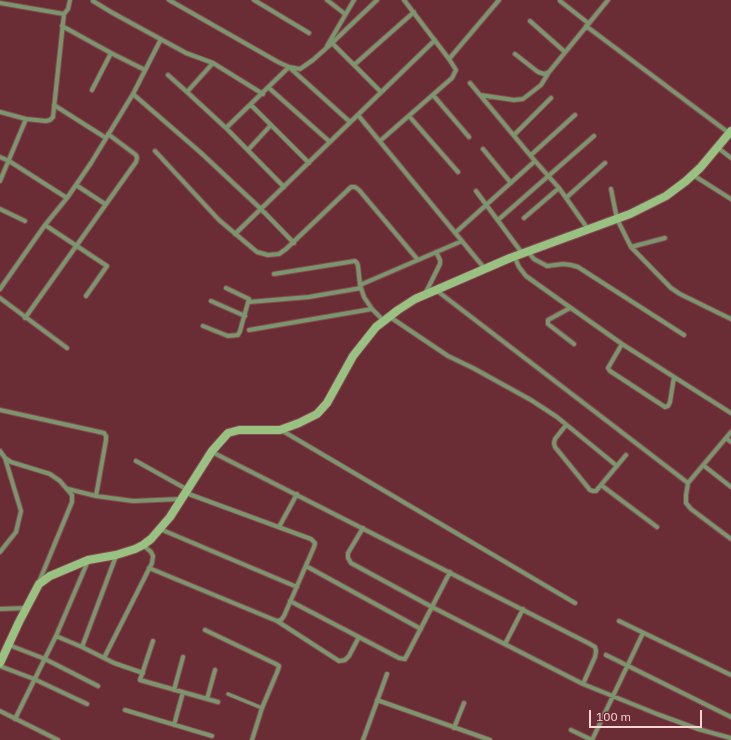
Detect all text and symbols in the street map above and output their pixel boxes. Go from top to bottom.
scale bar [591,702,704,728]
text: 100 m [596,709,631,724]

